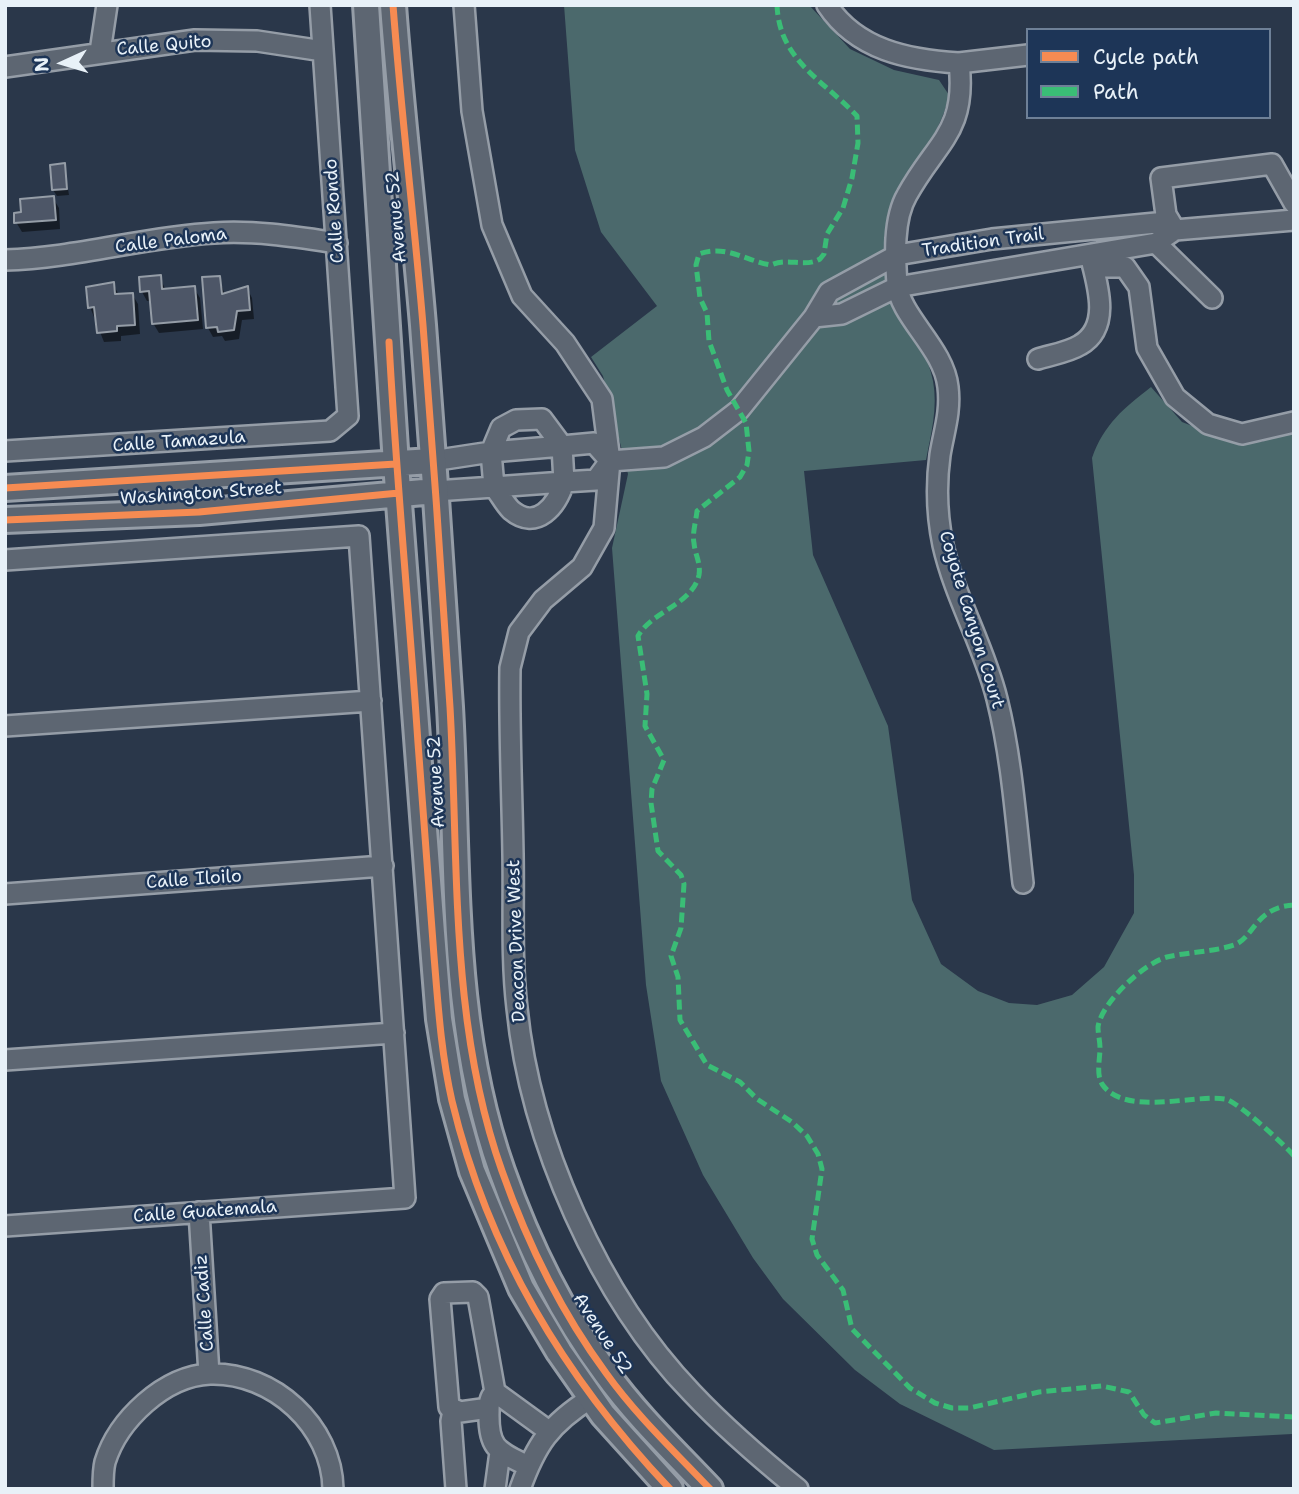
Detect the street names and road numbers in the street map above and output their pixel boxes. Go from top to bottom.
street label: Calle Quito [116,31,212,61]
street label: Calle Rondo [321,158,349,264]
street label: Avenue 52 [382,170,412,264]
street label: Calle Paloma [114,223,228,259]
street label: Tradition Trail [921,224,1045,262]
street label: Calle Tamazula [112,427,246,457]
street label: Washington Street [119,478,283,510]
street label: Coyote Canyon Court [934,528,1008,712]
street label: Avenue 52 [424,735,450,829]
street label: Deacon Drive West [503,859,531,1023]
street label: Calle Iloilo [146,866,242,894]
street label: Calle Guatemala [132,1196,278,1228]
street label: Calle Cadiz [191,1254,219,1352]
street label: Avenue 52 [568,1289,636,1379]

